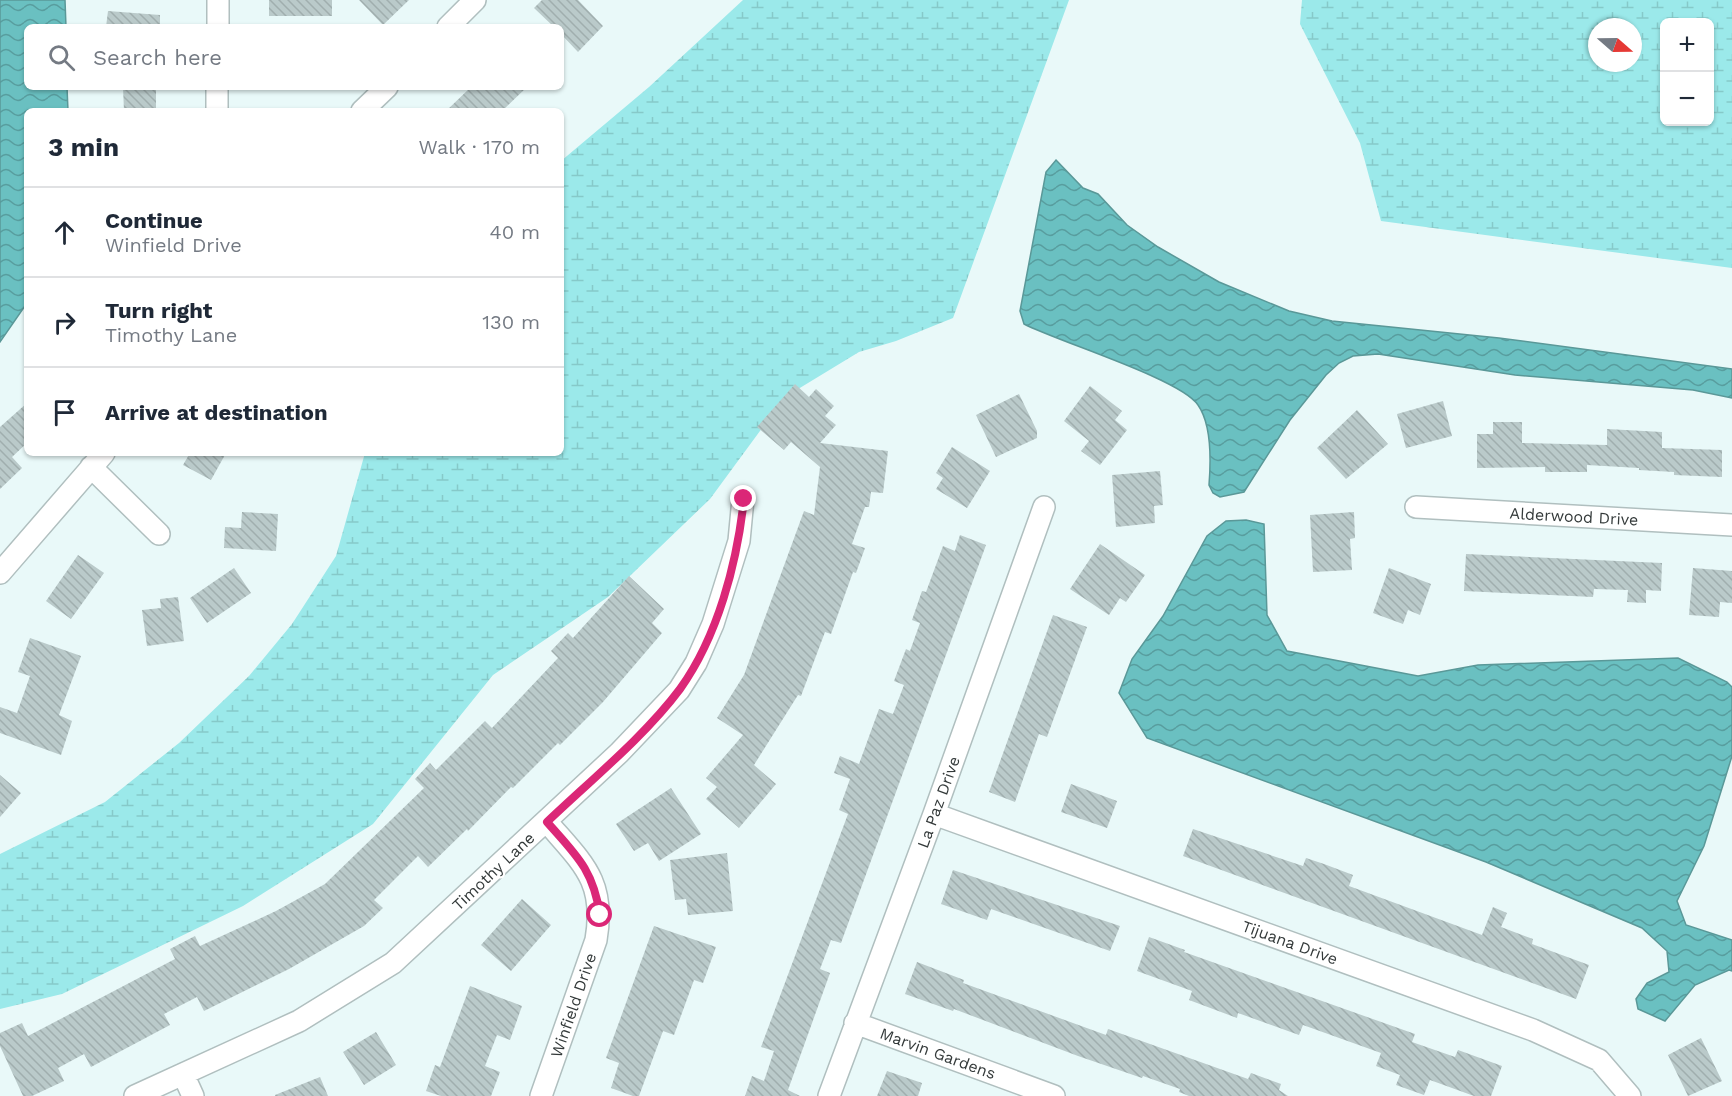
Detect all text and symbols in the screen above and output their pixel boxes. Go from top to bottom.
north arrow [1588,18,1642,72]
map controls [1660,18,1714,126]
button: + [1660,18,1714,72]
search box [24,24,564,90]
icon: search [45,41,78,74]
text: Search here [93,45,222,70]
button: − [1660,72,1714,126]
text: 3 min [48,132,119,162]
text: Walk · 170 m [419,135,540,159]
text: Continue [105,208,203,233]
icon: ahead [48,216,81,249]
text: 40 m [489,220,540,244]
text: Winfield Drive [105,233,242,257]
text: Turn right [105,298,212,323]
icon: right [48,306,81,339]
text: 130 m [482,310,540,334]
text: Timothy Lane [105,323,237,347]
icon: arrive [48,396,81,429]
text: Arrive at destination [105,400,328,425]
route end [730,485,756,511]
street label: Alderwood Drive [1509,504,1639,529]
street label: La Paz Drive [913,754,964,851]
street label: Timothy Lane [448,828,539,914]
route start [586,901,612,927]
street label: Tijuana Drive [1239,916,1340,969]
street label: Winfield Drive [547,950,600,1060]
street label: Marvin Gardens [877,1024,998,1083]

